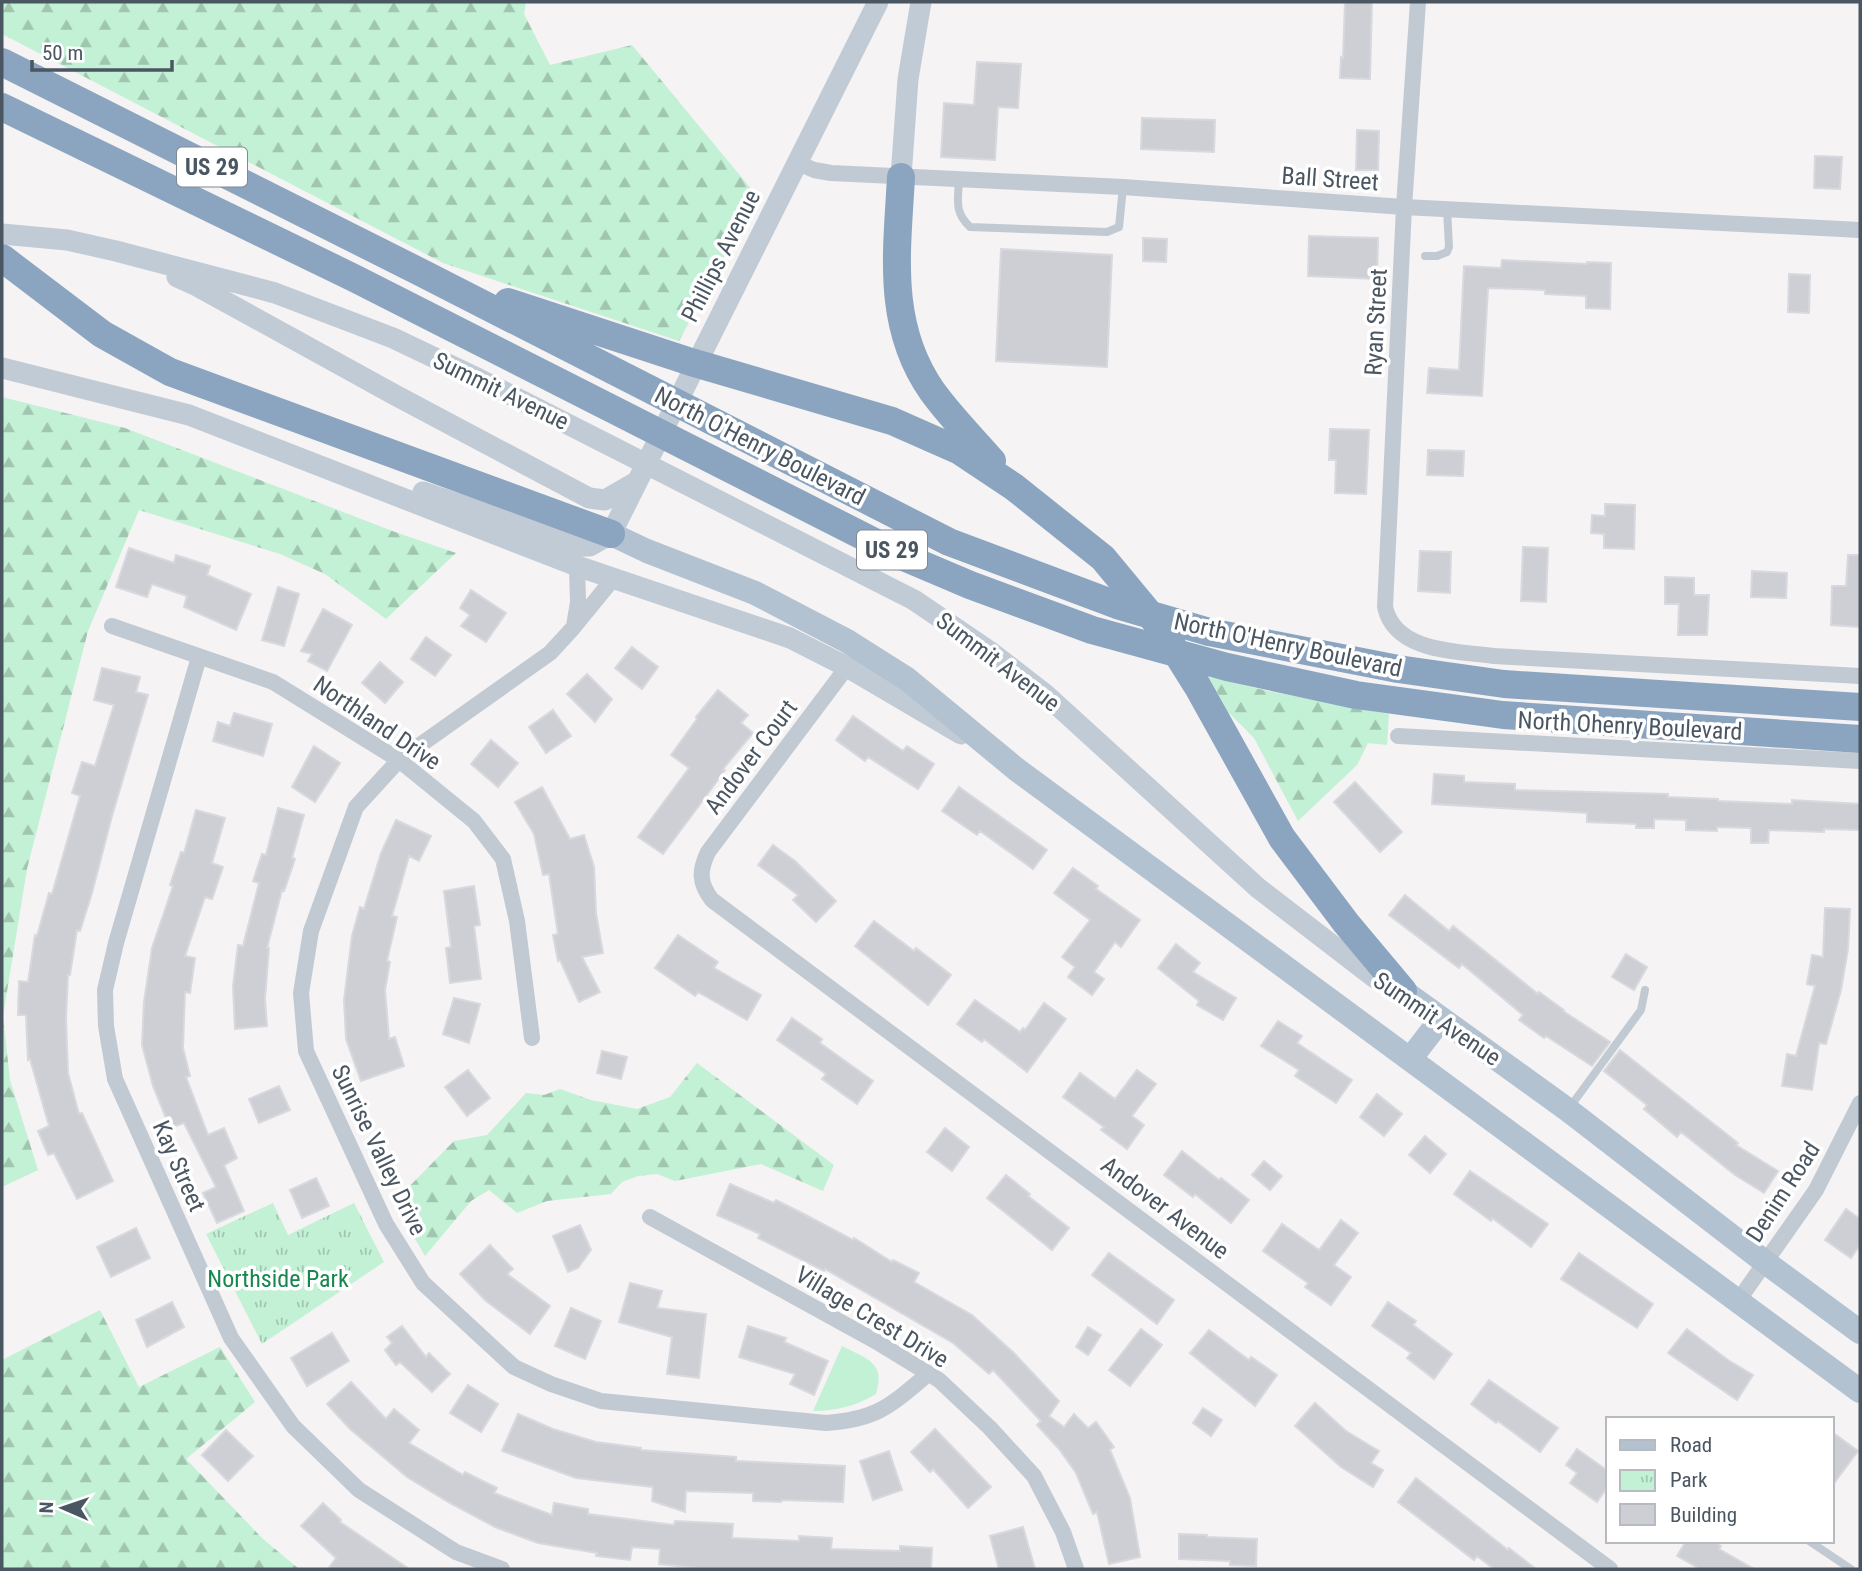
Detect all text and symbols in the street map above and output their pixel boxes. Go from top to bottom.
scale bar [32,28,172,72]
text: 50 m [42,41,83,65]
road number: US 29 [177,148,247,186]
street label: Ball Street [1280,162,1380,196]
street label: Phillips Avenue [676,185,766,327]
street label: Ryan Street [1359,268,1393,376]
street label: Summit Avenue [429,346,573,436]
street label: North O'Henry Boulevard [650,381,870,511]
road number: US 29 [857,530,927,570]
street label: Summit Avenue [931,606,1065,718]
street label: North O'Henry Boulevard [1171,607,1405,683]
street label: Northland Drive [308,670,446,776]
street label: Andover Court [699,694,803,820]
street label: North Ohenry Boulevard [1517,706,1743,746]
street label: Summit Avenue [1368,966,1506,1072]
street label: Sunrise Valley Drive [326,1060,432,1240]
street label: Kay Street [147,1116,211,1216]
street label: Denim Road [1740,1137,1826,1247]
street label: Andover Avenue [1096,1151,1234,1265]
street label: Village Crest Drive [790,1260,954,1374]
park label: Northside Park [207,1265,349,1293]
legend [1606,1417,1834,1543]
text: Road [1670,1433,1712,1457]
text: Park [1670,1468,1708,1492]
north arrow [28,1473,98,1543]
text: N [35,1501,58,1514]
text: Building [1670,1503,1737,1527]

